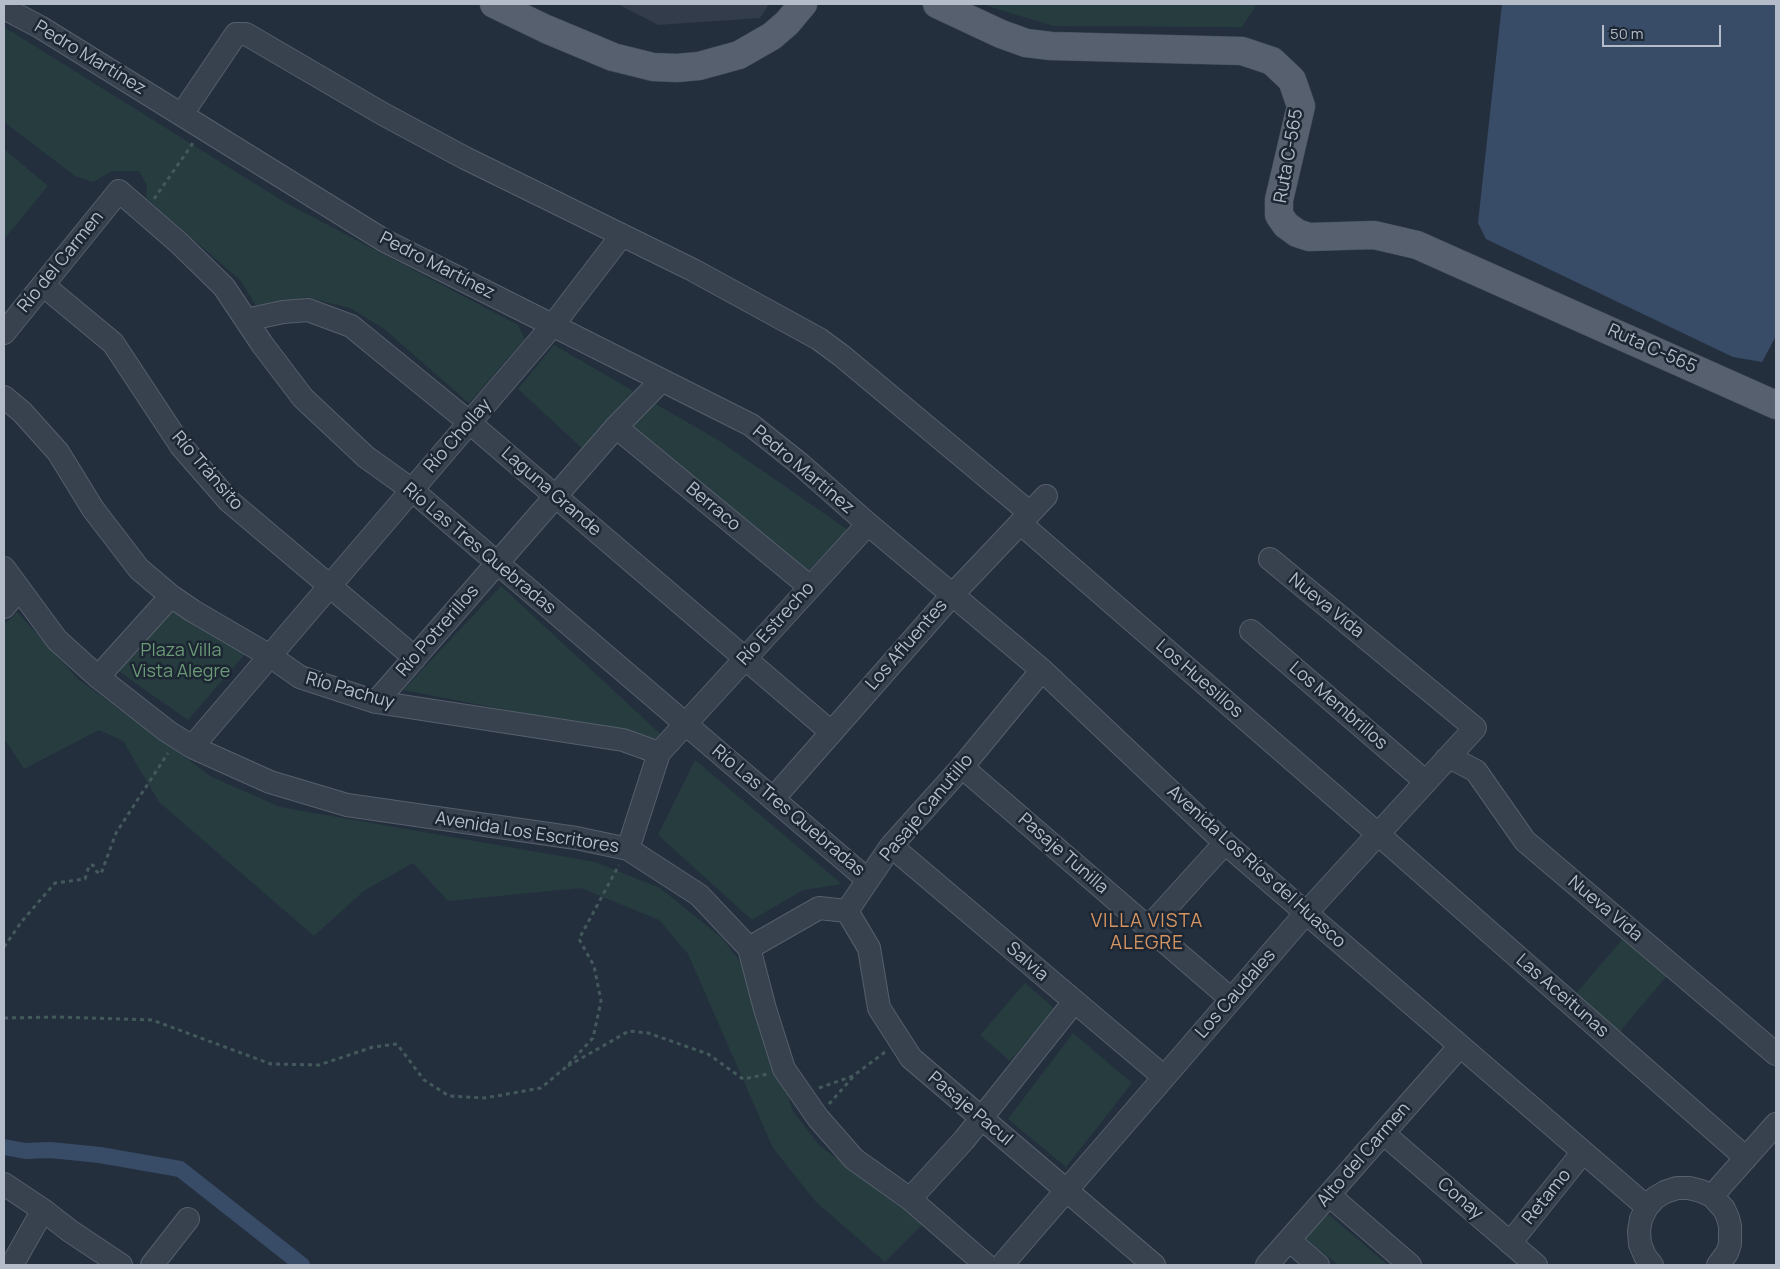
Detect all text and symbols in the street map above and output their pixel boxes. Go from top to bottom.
scale bar [1605,15,1724,47]
street label: Pedro Martínez [30,16,150,100]
text: 50 m [1610,23,1644,44]
street label: Ruta C-565 [1270,107,1308,205]
street label: Río del Carmen [13,207,109,317]
street label: Pedro Martínez [376,228,498,304]
street label: Ruta C-565 [1604,320,1700,378]
street label: Río Chollay [420,394,496,478]
street label: Pedro Martínez [748,421,858,519]
street label: Río Tránsito [167,427,247,515]
street label: Laguna Grande [497,443,605,541]
street label: Berraco [681,478,745,536]
street label: Río Las Tres Quebradas [398,479,560,619]
street label: Nueva Vida [1284,569,1368,643]
street label: Río Estrecho [733,578,819,670]
street label: Río Potrerillos [392,581,484,681]
street label: Los Afluentes [862,595,952,695]
street label: Los Huesillos [1151,635,1247,723]
park label: Plaza Villa Vista Alegre [132,640,230,682]
street label: Los Membrillos [1284,657,1392,755]
street label: Río Pachuy [303,668,397,714]
street label: Río Las Tres Quebradas [707,741,869,881]
street label: Pasaje Canutillo [876,750,978,866]
street label: Avenida Los Ríos del Huasco [1162,781,1350,953]
street label: Avenida Los Escritores [434,808,620,858]
street label: Pasaje Tunilla [1014,809,1112,899]
street label: Nueva Vida [1563,872,1647,946]
district label: VILLA VISTA ALEGRE [1089,911,1205,955]
street label: Salvia [1002,938,1052,986]
street label: Los Caudales [1191,945,1281,1043]
street label: Las Aceitunas [1511,950,1613,1042]
street label: Pasaje Pacul [923,1067,1017,1151]
street label: Alto del Carmen [1313,1098,1415,1212]
street label: Retamo [1518,1165,1576,1229]
street label: Conay [1433,1173,1487,1225]

